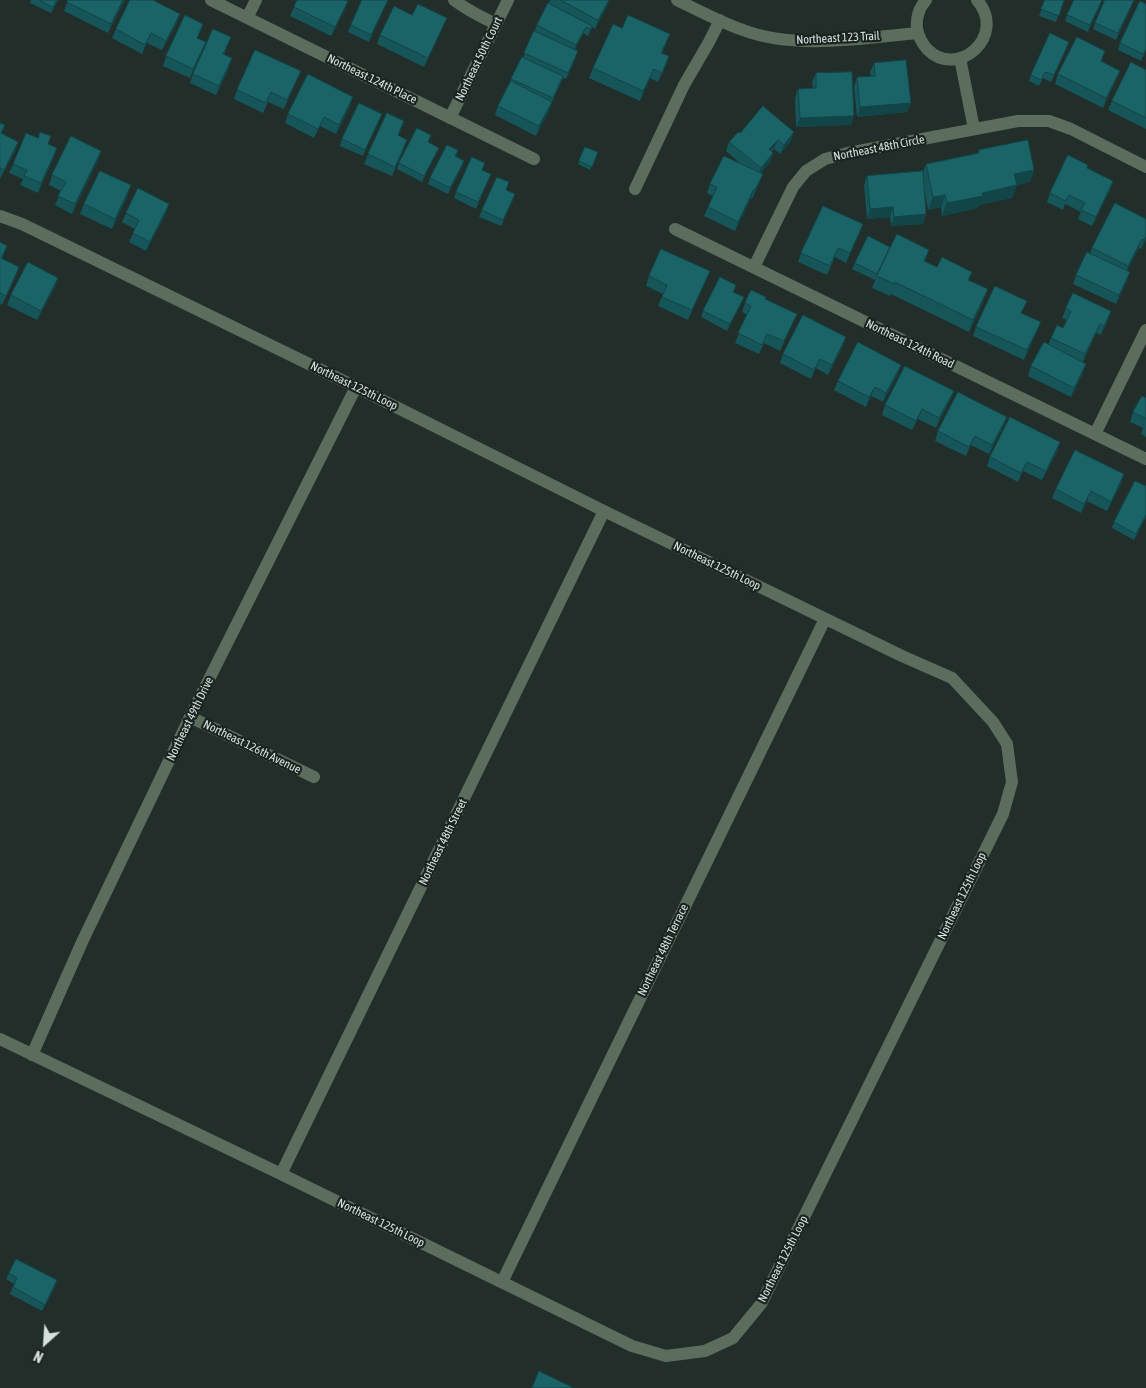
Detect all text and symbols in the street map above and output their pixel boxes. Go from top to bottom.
street label: Northeast 50th Court [452,15,506,103]
street label: Northeast 123 Trail [796,29,880,47]
street label: Northeast 124th Place [325,51,419,107]
street label: Northeast 48th Circle [832,132,926,164]
street label: Northeast 124th Road [863,316,957,372]
street label: Northeast 125th Loop [308,359,400,413]
street label: Northeast 125th Loop [671,539,763,593]
street label: Northeast 49th Drive [164,675,216,763]
street label: Northeast 126th Avenue [201,717,303,777]
street label: Northeast 48th Street [416,796,470,888]
street label: Northeast 125th Loop [935,850,989,942]
street label: Northeast 48th Terrace [635,902,691,998]
street label: Northeast 125th Loop [335,1196,427,1250]
street label: Northeast 125th Loop [755,1213,811,1305]
north arrow [20,1318,70,1368]
text: N [31,1347,46,1365]

